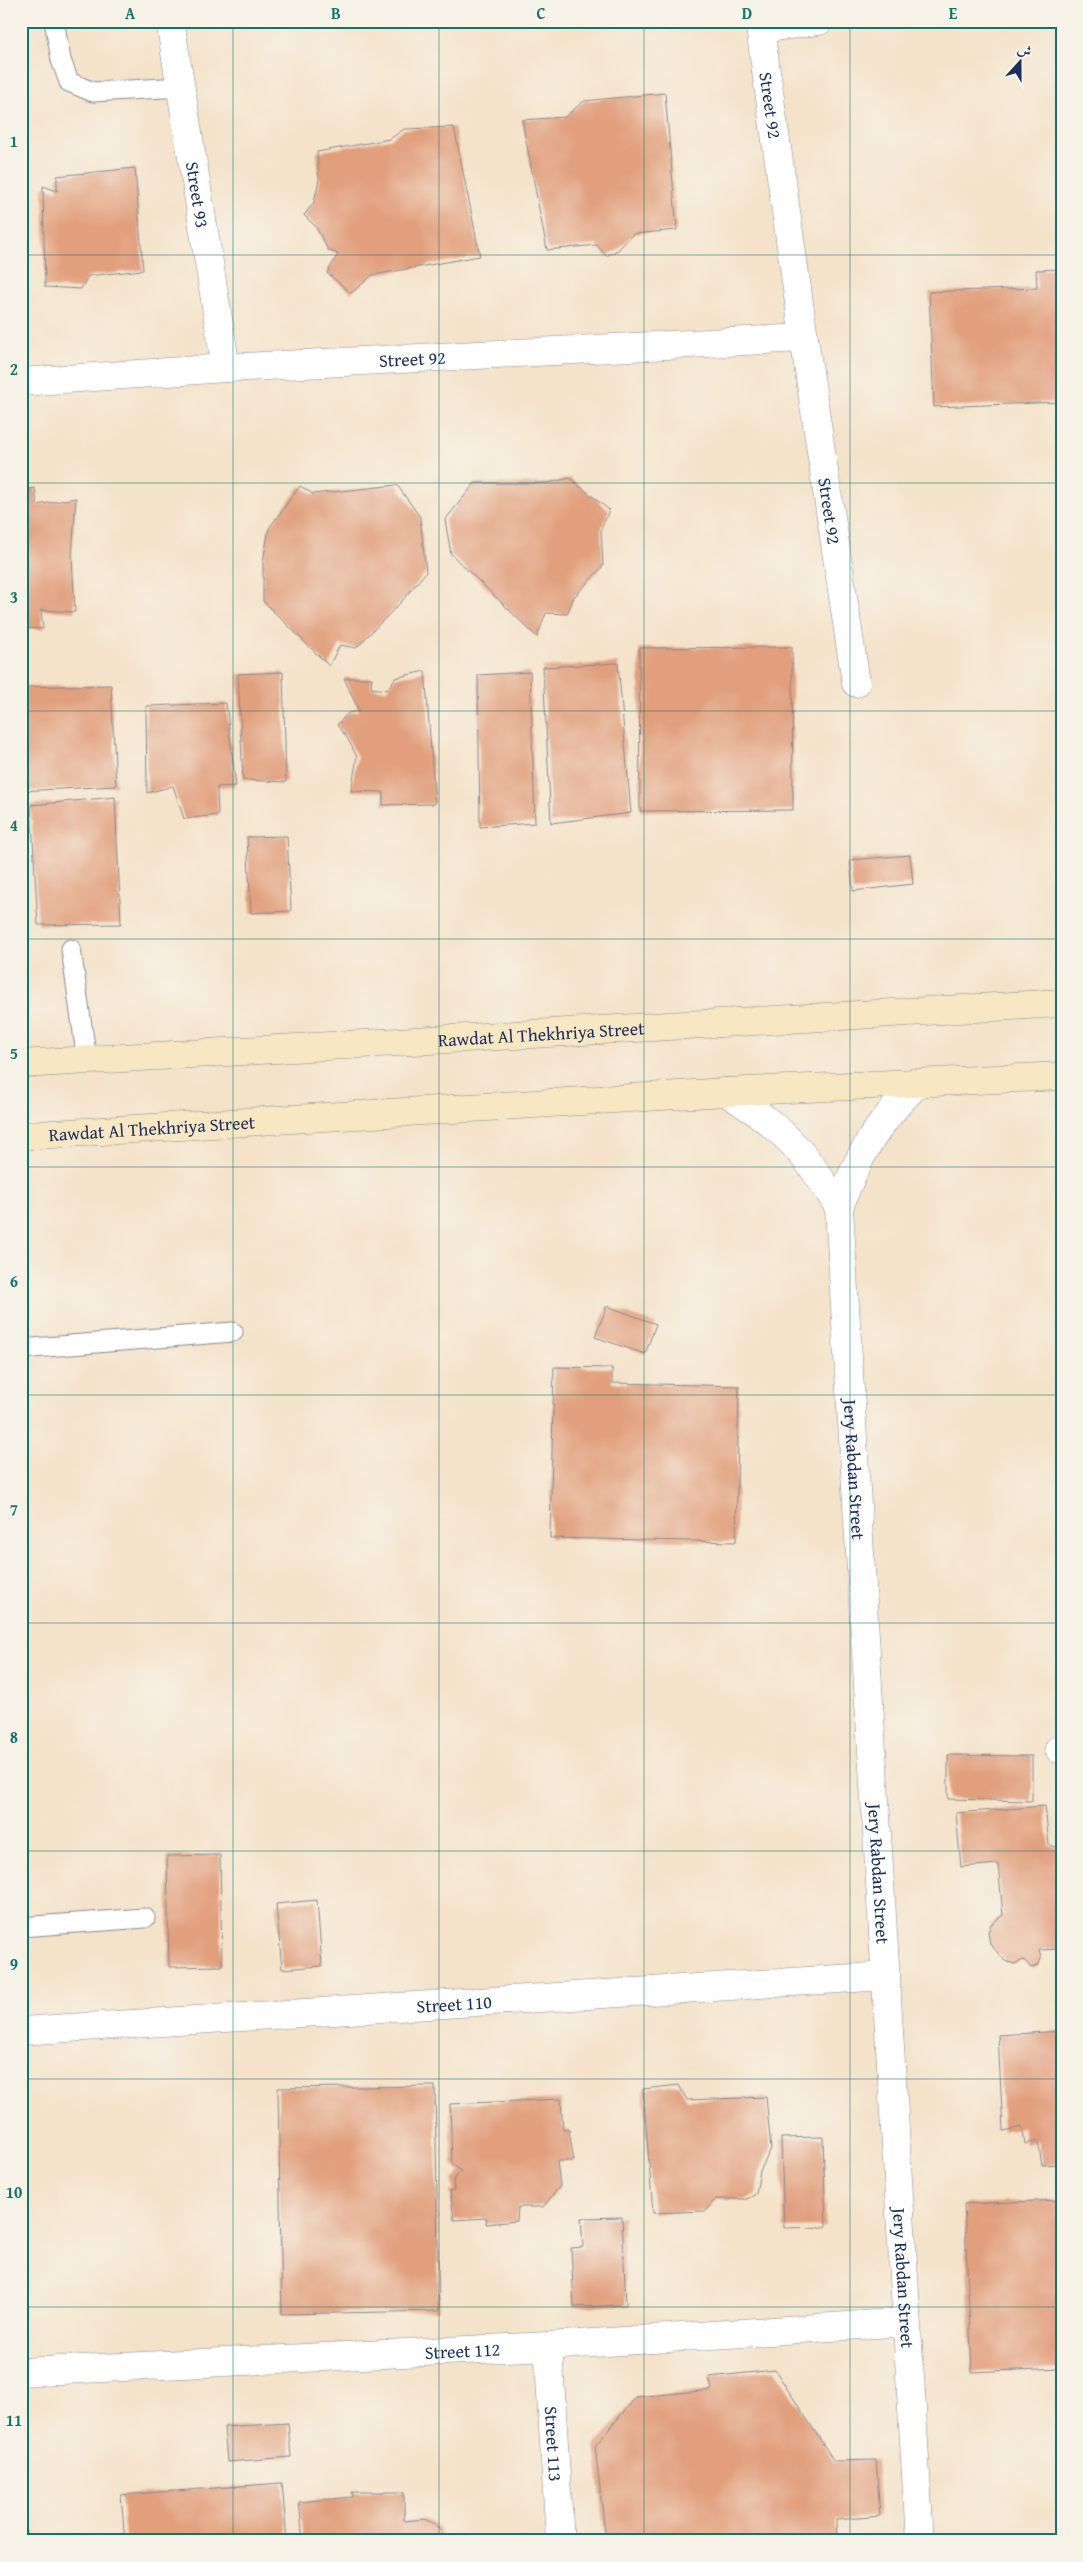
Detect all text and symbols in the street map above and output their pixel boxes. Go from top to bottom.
text: A [125,1,136,25]
text: B [331,1,341,25]
text: C [536,1,546,25]
text: D [742,1,752,25]
text: E [949,1,958,25]
north arrow [996,38,1046,88]
text: ش [1015,38,1035,62]
street label: Street 92 [753,70,789,140]
text: 1 [10,129,18,153]
street label: Street 93 [179,160,217,230]
street label: Street 92 [378,343,446,374]
text: 2 [10,357,18,381]
street label: Street 92 [812,476,848,546]
text: 3 [10,585,18,609]
text: 4 [10,813,18,837]
street label: Rawdat Al Thekhriya Street [437,1014,646,1053]
text: 5 [10,1041,18,1065]
street label: Rawdat Al Thekhriya Street [48,1108,257,1148]
text: 6 [10,1269,18,1293]
street label: Jery Rabdan Street [837,1397,873,1541]
text: 7 [10,1497,18,1521]
text: 8 [10,1725,18,1749]
street label: Jery Rabdan Street [862,1801,897,1945]
text: 9 [10,1952,18,1976]
street label: Street 110 [416,1988,493,2019]
text: 10 [6,2180,22,2204]
street label: Jery Rabdan Street [886,2205,922,2350]
street label: Street 112 [424,2335,501,2366]
street label: Street 113 [538,2405,570,2482]
text: 11 [6,2408,22,2432]

